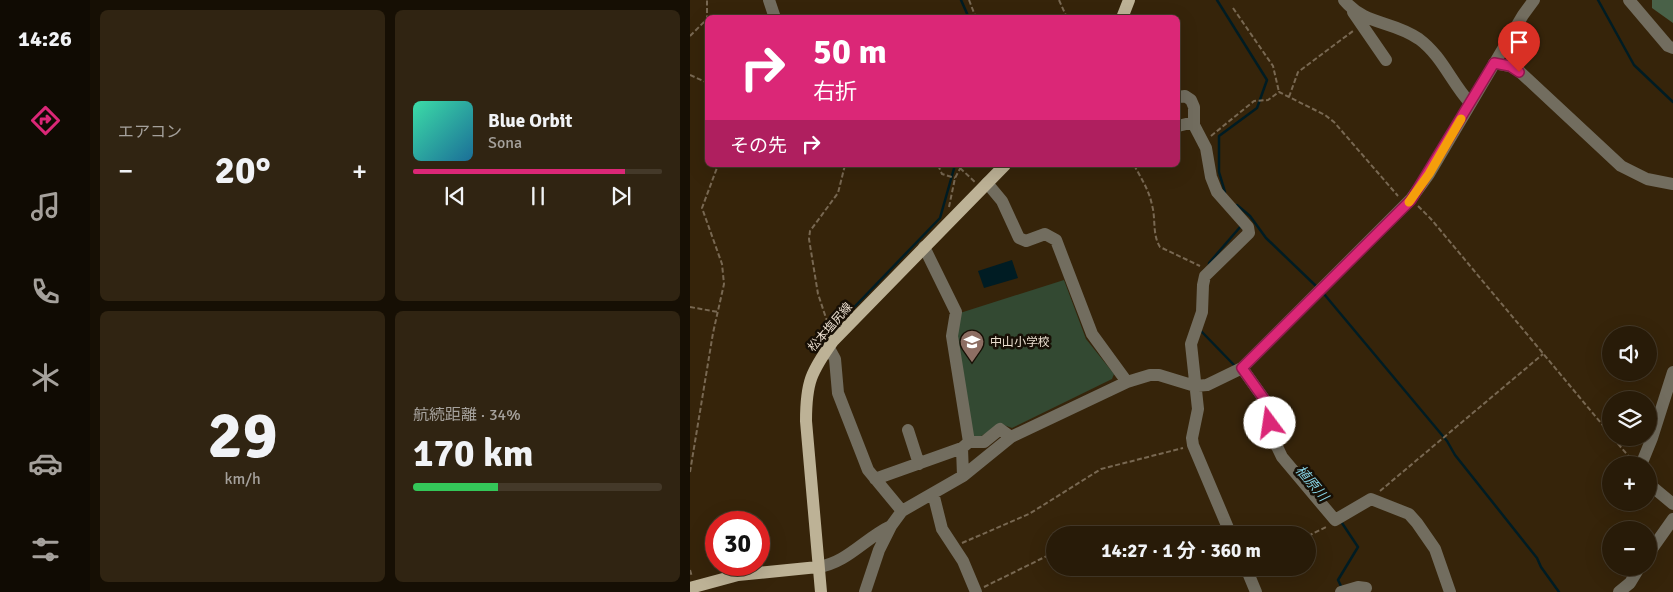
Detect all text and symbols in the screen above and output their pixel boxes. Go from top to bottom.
pin [1498,21,1540,72]
text: 14:26 [18,25,72,52]
icon: arrive [1505,28,1533,56]
text: 50 m [813,30,887,73]
icon: right [730,35,795,100]
text: 右折 [813,78,857,105]
icon: directions [28,103,63,138]
text: Blue Orbit [488,109,572,133]
text: エアコン [118,122,182,142]
icon: right [797,130,825,158]
text: Sona [488,133,522,153]
text: その先 [730,134,787,158]
text: 20° [214,147,271,194]
text: − [118,154,133,188]
text: + [352,154,367,188]
icon: previous [441,182,469,210]
icon: pause [524,182,552,210]
icon: next [607,182,635,210]
icon: music [28,189,63,224]
icon: phone [28,274,63,309]
street label: 松本塩尻線 [805,300,856,355]
map controls [1602,326,1657,576]
button: sound [1602,326,1657,381]
school or university icon: 中山小学校 [959,329,985,363]
place label: 中山小学校 [990,335,1050,350]
icon: climate [28,360,63,395]
button: layers [1602,391,1657,446]
text: 29 [207,396,278,476]
position arrow [1243,396,1295,448]
text: 航続距離 · 34% [413,405,521,425]
text: 170 km [413,430,534,477]
icon: car [28,446,63,481]
button: + [1602,456,1657,511]
water label: 植原川 [1292,462,1333,506]
text: km/h [224,469,261,489]
speed limit sign: 30 [705,511,770,576]
button: − [1602,521,1657,576]
icon: filters [28,532,63,567]
text: 14:27 · 1 分 · 360 m [1101,539,1261,563]

